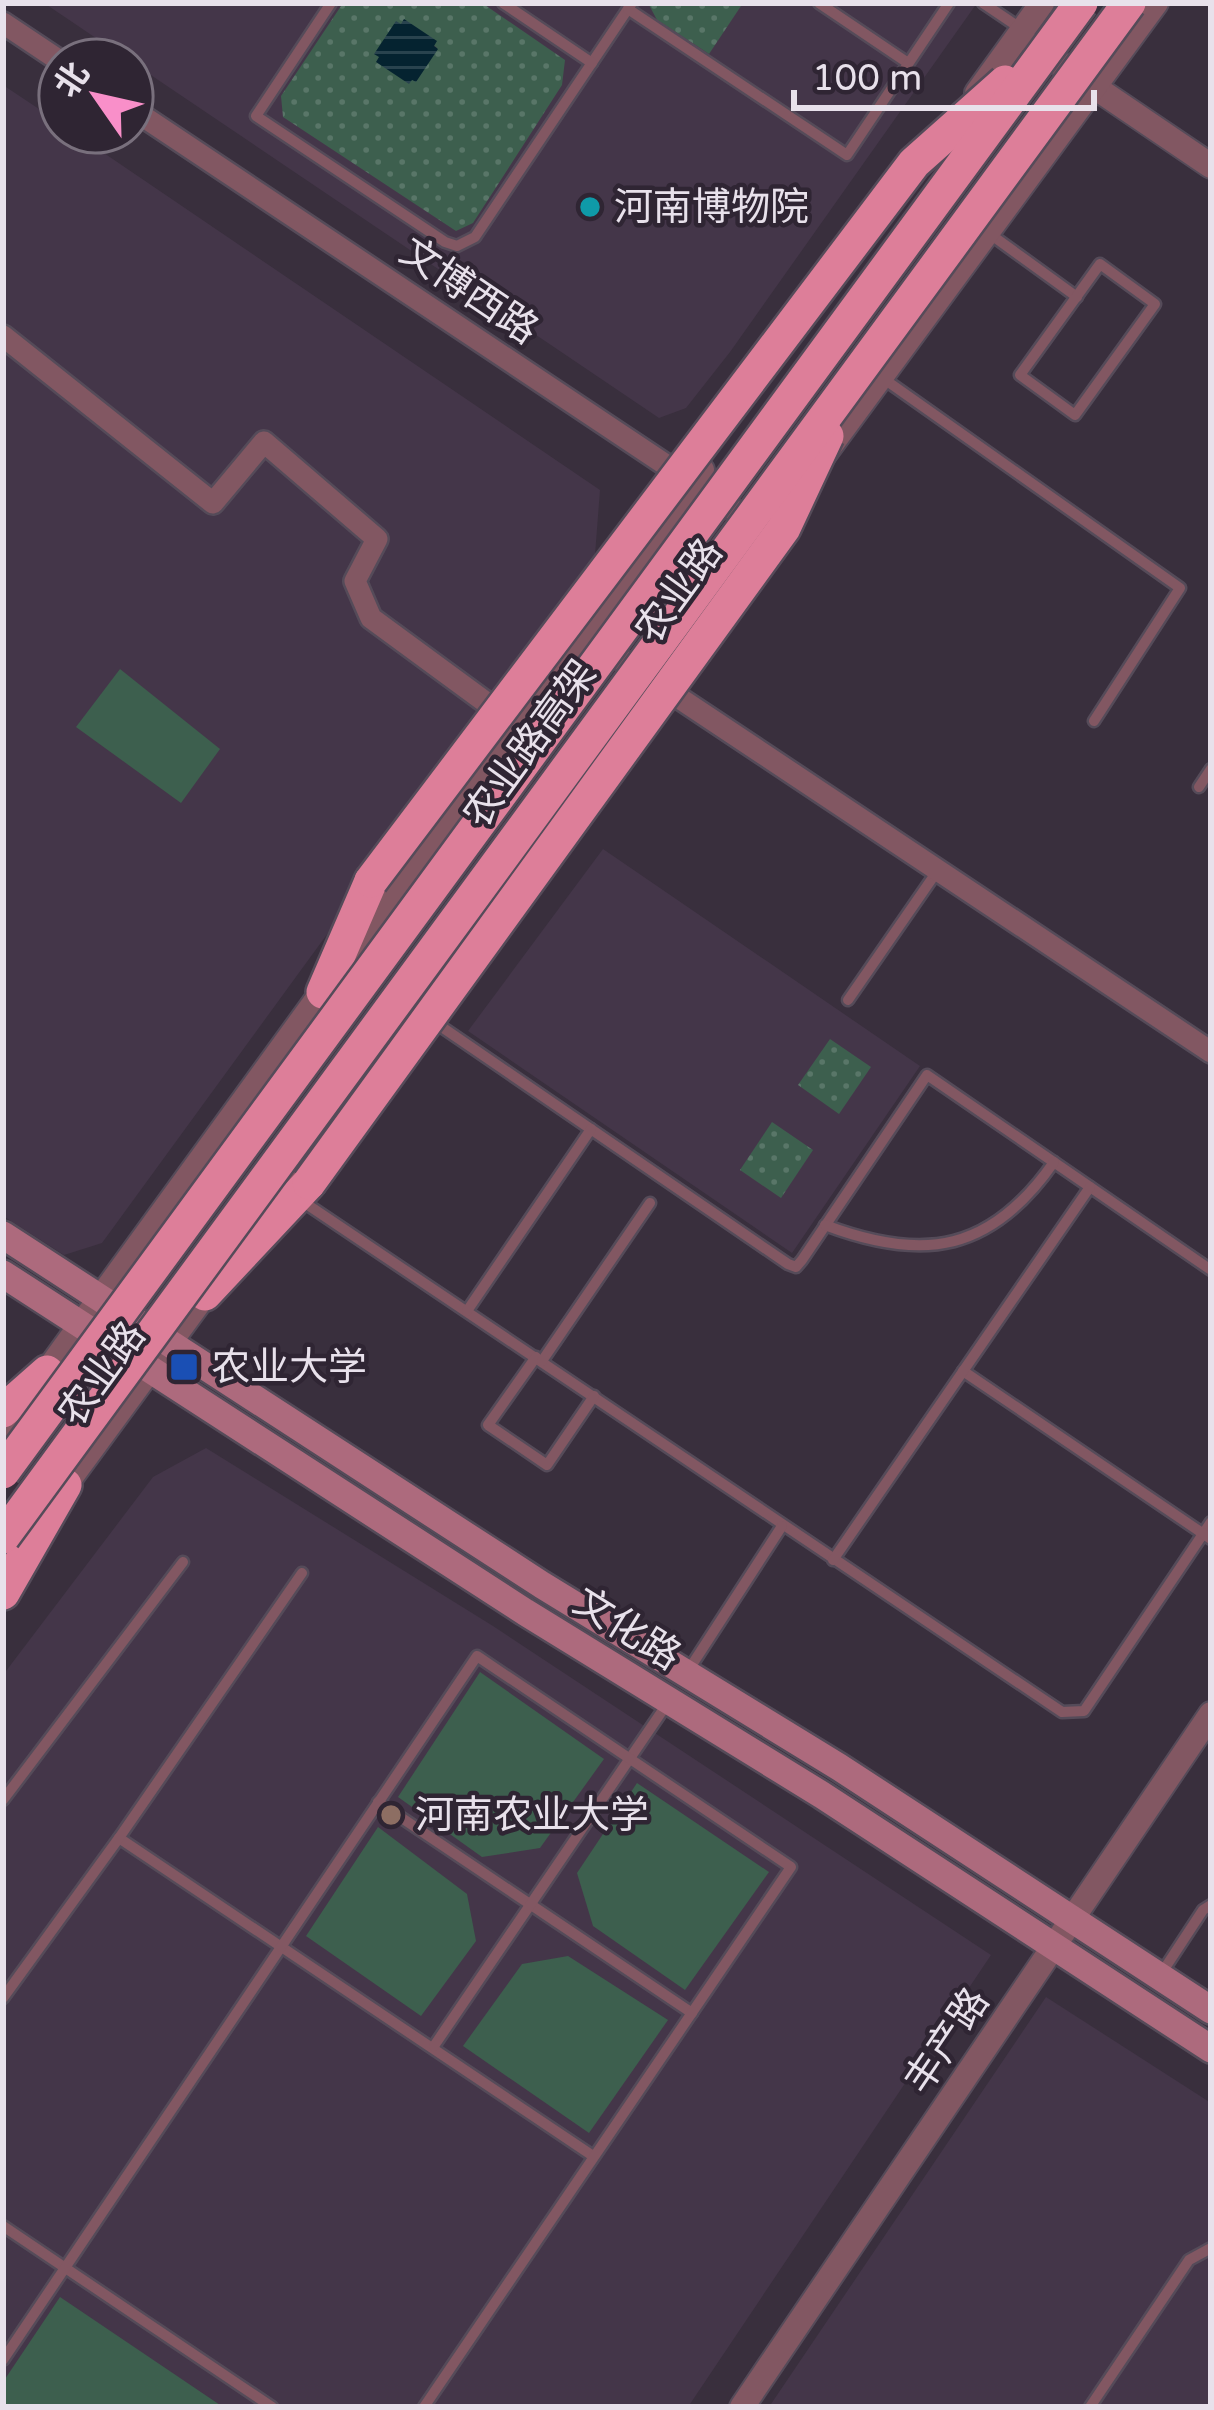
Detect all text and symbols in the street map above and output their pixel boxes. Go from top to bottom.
north arrow [36,36,156,156]
scale bar [794,36,1094,110]
text: 北 [47,55,98,105]
text: 100 m [812,57,922,100]
place label: 河南博物院 [614,184,809,231]
marker: 河南博物院 [577,194,603,220]
street label: 文博西路 [391,228,547,354]
street label: 农业路 [626,530,732,652]
street label: 农业路高架 [454,651,606,837]
street label: 农业路 [49,1313,155,1435]
place label: 农业大学 [211,1344,367,1391]
marker: 农业大学 [168,1351,200,1383]
street label: 文化路 [565,1578,689,1680]
place label: 河南农业大学 [415,1792,649,1839]
marker: 河南农业大学 [378,1802,404,1828]
street label: 丰产路 [895,1979,999,2103]

